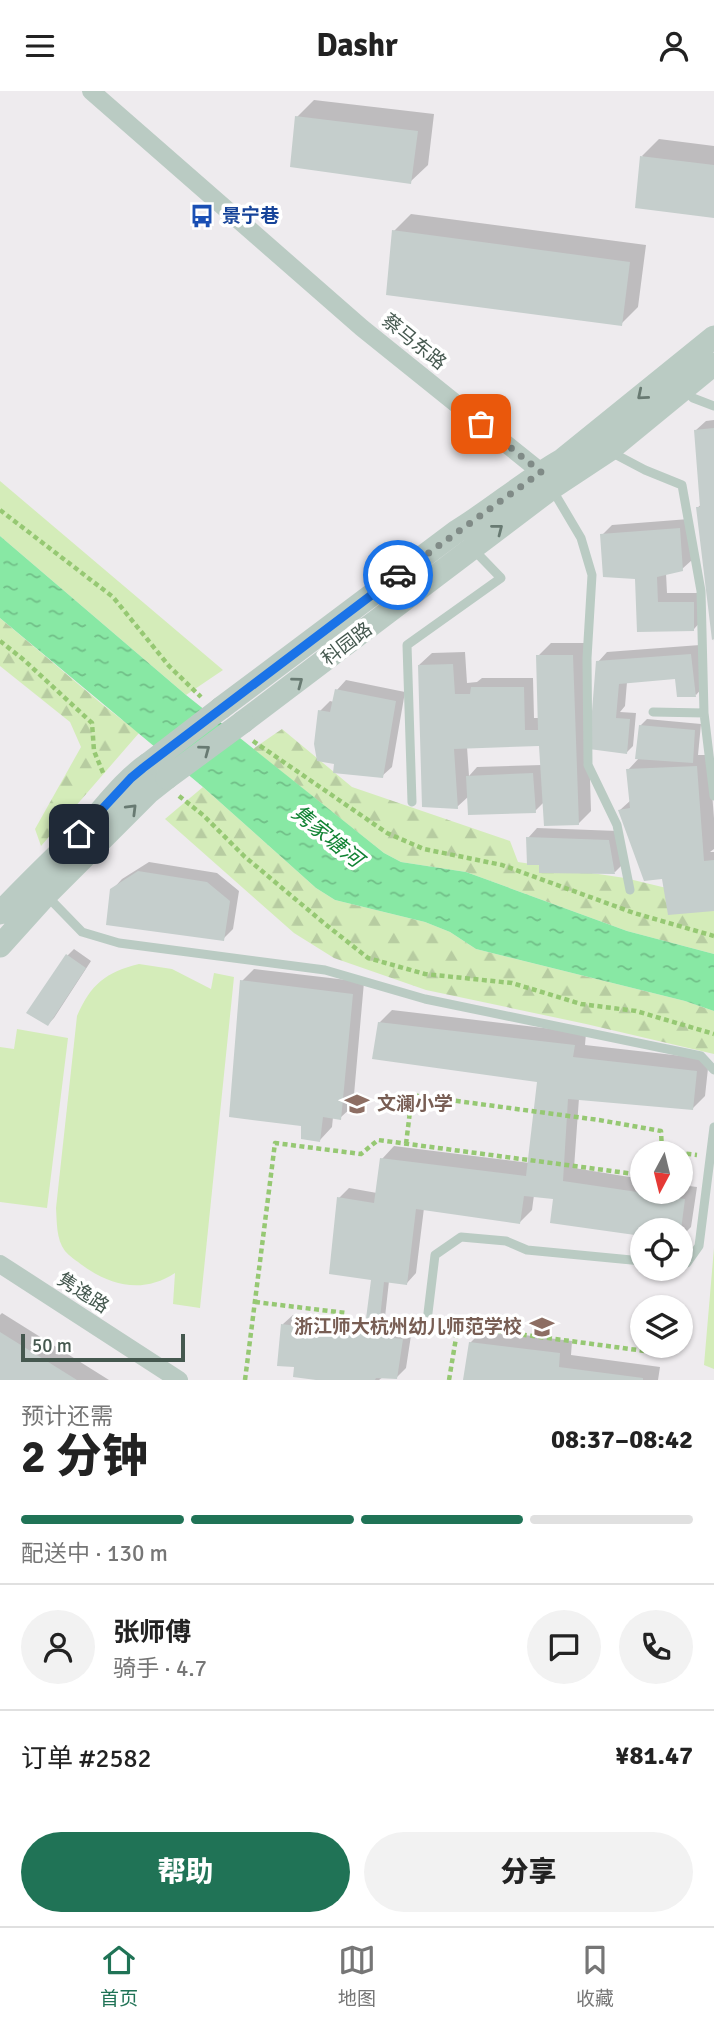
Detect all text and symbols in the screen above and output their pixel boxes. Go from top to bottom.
text: Dashr [316,26,398,65]
icon: menu [21,27,59,65]
icon: person [655,27,693,65]
bus stop icon: 景宁巷 [188,202,216,230]
place label: 景宁巷 [222,204,280,228]
street label: 蔡马东路 [377,309,451,375]
one-way arrow [637,387,650,399]
pin [451,394,511,454]
icon: bag [462,405,500,443]
one-way arrow [491,525,503,538]
courier [363,540,433,610]
icon: car [379,556,417,594]
street label: 科园路 [317,617,377,671]
one-way arrow [290,677,302,690]
one-way arrow [197,746,210,759]
water label: 隽家塘河 [286,799,371,875]
pin [49,804,109,864]
one-way arrow [124,804,137,817]
icon: home [60,815,98,853]
school or university icon: 文澜小学 [343,1090,371,1118]
place label: 文澜小学 [377,1092,453,1116]
north arrow [630,1141,693,1204]
map controls [630,1141,693,1358]
button: locate [630,1218,693,1281]
street label: 隽逸路 [53,1267,113,1319]
button: layers [630,1295,693,1358]
school or university icon: 浙江师大杭州幼儿师范学校 [528,1313,556,1341]
place label: 浙江师大杭州幼儿师范学校 [294,1315,522,1339]
scale bar [21,1331,186,1363]
text: 50 m [32,1334,72,1358]
text: 预计还需 [21,1402,113,1431]
text: 08:37–08:42 [551,1424,693,1456]
text: 2 分钟 [21,1429,148,1485]
text: 配送中 · 130 m [21,1539,168,1568]
button: person [21,1610,95,1684]
button: chat [527,1610,601,1684]
button: phone [619,1610,693,1684]
text: 张师傅 [113,1617,191,1649]
text: 骑手 · 4.7 [113,1654,207,1683]
text: ¥81.47 [615,1740,693,1772]
text: 订单 #2582 [21,1743,152,1775]
button: 帮助 [21,1832,350,1912]
button: 分享 [364,1832,693,1912]
tab: 首页 [100,1941,138,2011]
tab: 地图 [338,1941,376,2011]
tab: 收藏 [576,1941,614,2011]

